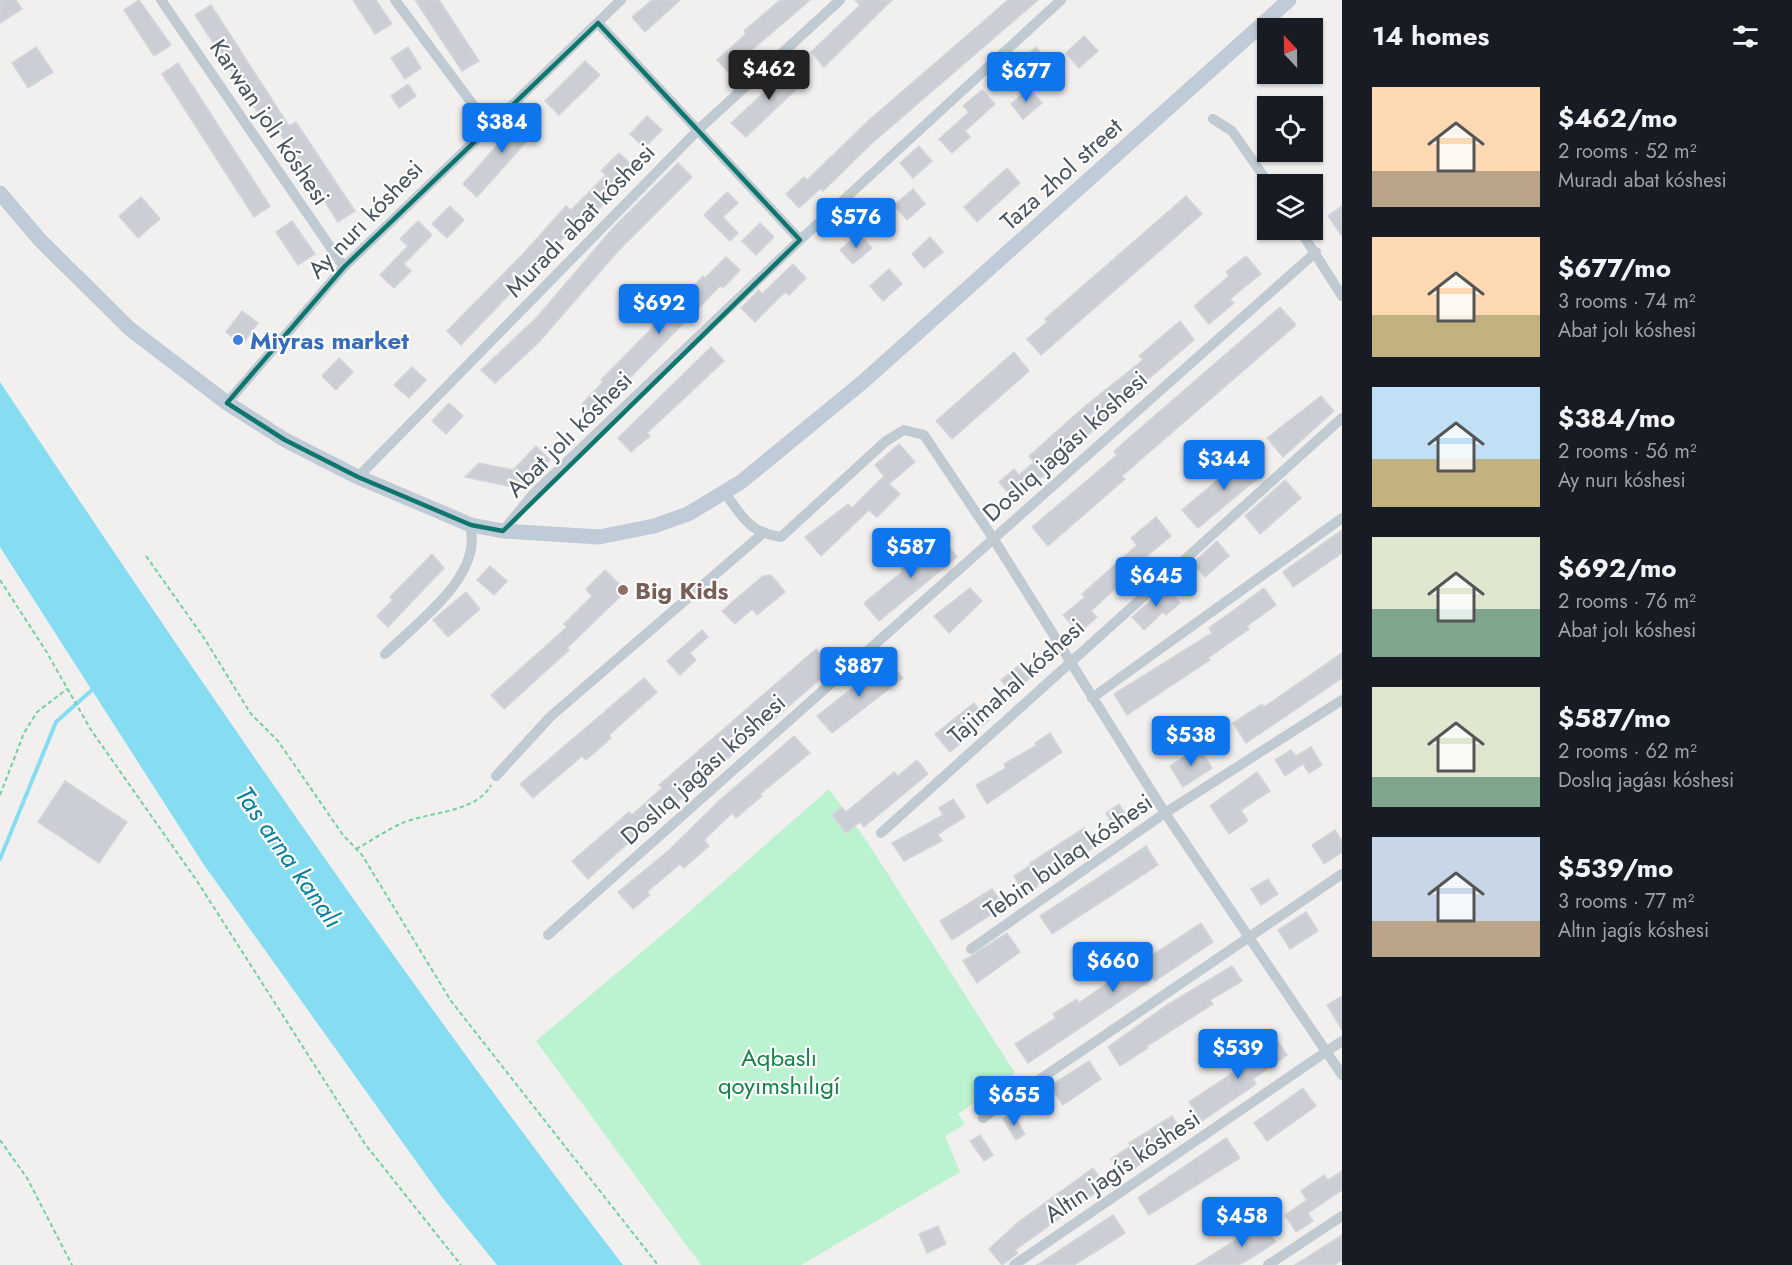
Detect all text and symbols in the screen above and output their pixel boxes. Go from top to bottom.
text: 14 homes [1372,17,1489,55]
north arrow [1257,18,1323,84]
map controls [1257,18,1323,240]
icon: filters [1729,20,1762,53]
street label: Karwan jolı kóshesi [201,32,339,212]
pin: $462 [733,50,805,101]
pin: $677 [990,52,1062,103]
text: $462 [743,55,795,84]
text: $677 [1001,57,1051,86]
button: locate [1257,96,1323,162]
text: $462/mo [1558,99,1677,137]
pin: $384 [466,103,538,154]
text: $384 [476,108,528,137]
street label: Taza zhol street [992,110,1130,238]
icon: home [1420,111,1492,183]
street label: Muradı abat kóshesi [497,135,663,305]
text: 2 rooms · 52 m² [1558,137,1697,166]
street label: Ay nurı kóshesi [299,152,431,286]
text: Muradı abat kóshesi [1558,166,1727,195]
button: layers [1257,174,1323,240]
pin: $576 [820,198,892,249]
text: $576 [831,203,881,232]
text: $677/mo [1558,249,1671,287]
icon: home [1420,261,1492,333]
pin: $692 [623,284,695,335]
text: 3 rooms · 74 m² [1558,287,1696,316]
text: $692 [633,289,685,318]
text: Abat jolı kóshesi [1558,316,1696,345]
place label: Miyras market [250,323,409,358]
marker: Miyras market [231,333,245,347]
street label: Doslıq jaǵası kóshesi [975,362,1155,530]
street label: Abat jolı kóshesi [498,363,640,505]
text: $384/mo [1558,399,1675,437]
icon: home [1420,411,1492,483]
text: 2 rooms · 56 m² [1558,437,1697,466]
pin: $344 [1188,440,1260,491]
text: $344 [1198,445,1250,474]
text: Ay nurı kóshesi [1558,466,1686,495]
pin: $587 [875,528,947,579]
text: $587 [886,533,936,562]
text: $692/mo [1558,549,1677,587]
pin: $645 [1120,557,1192,608]
icon: home [1420,561,1492,633]
text: $645 [1130,562,1182,591]
place label: Big Kids [635,573,729,608]
marker: Big Kids [616,583,630,597]
text: 2 rooms · 76 m² [1558,587,1696,616]
street label: Tajimahal kóshesi [940,610,1092,752]
text: Abat jolı kóshesi [1558,616,1696,645]
pin: $887 [823,647,895,698]
text: $887 [834,652,884,681]
street label: Doslıq jaǵası kóshesi [613,685,793,853]
text: $587/mo [1558,699,1671,737]
icon: home [1420,711,1492,783]
pin: $538 [1155,716,1227,767]
text: $538 [1166,721,1216,750]
text: 2 rooms · 62 m² [1558,737,1697,766]
text: Doslıq jaǵası kóshesi [1558,766,1734,795]
water label: Tas arna kanalı [226,778,352,936]
street label: Tebin bulaq kóshesi [976,785,1160,927]
text: $539/mo [1558,849,1673,887]
icon: home [1420,861,1492,933]
text: 3 rooms · 77 m² [1558,887,1695,916]
text: Altın jaǵıs kóshesi [1558,916,1709,945]
pin: $660 [1077,942,1149,993]
text: $660 [1087,947,1139,976]
pin: $539 [1202,1029,1274,1080]
text: $539 [1212,1034,1264,1063]
park label: Aqbaslı qoyımshılıǵı [718,1040,840,1103]
pin: $655 [978,1076,1050,1127]
text: $655 [988,1081,1040,1110]
street label: Altın jaǵıs kóshesi [1037,1101,1207,1231]
pin: $458 [1206,1197,1278,1248]
text: $458 [1216,1202,1268,1231]

